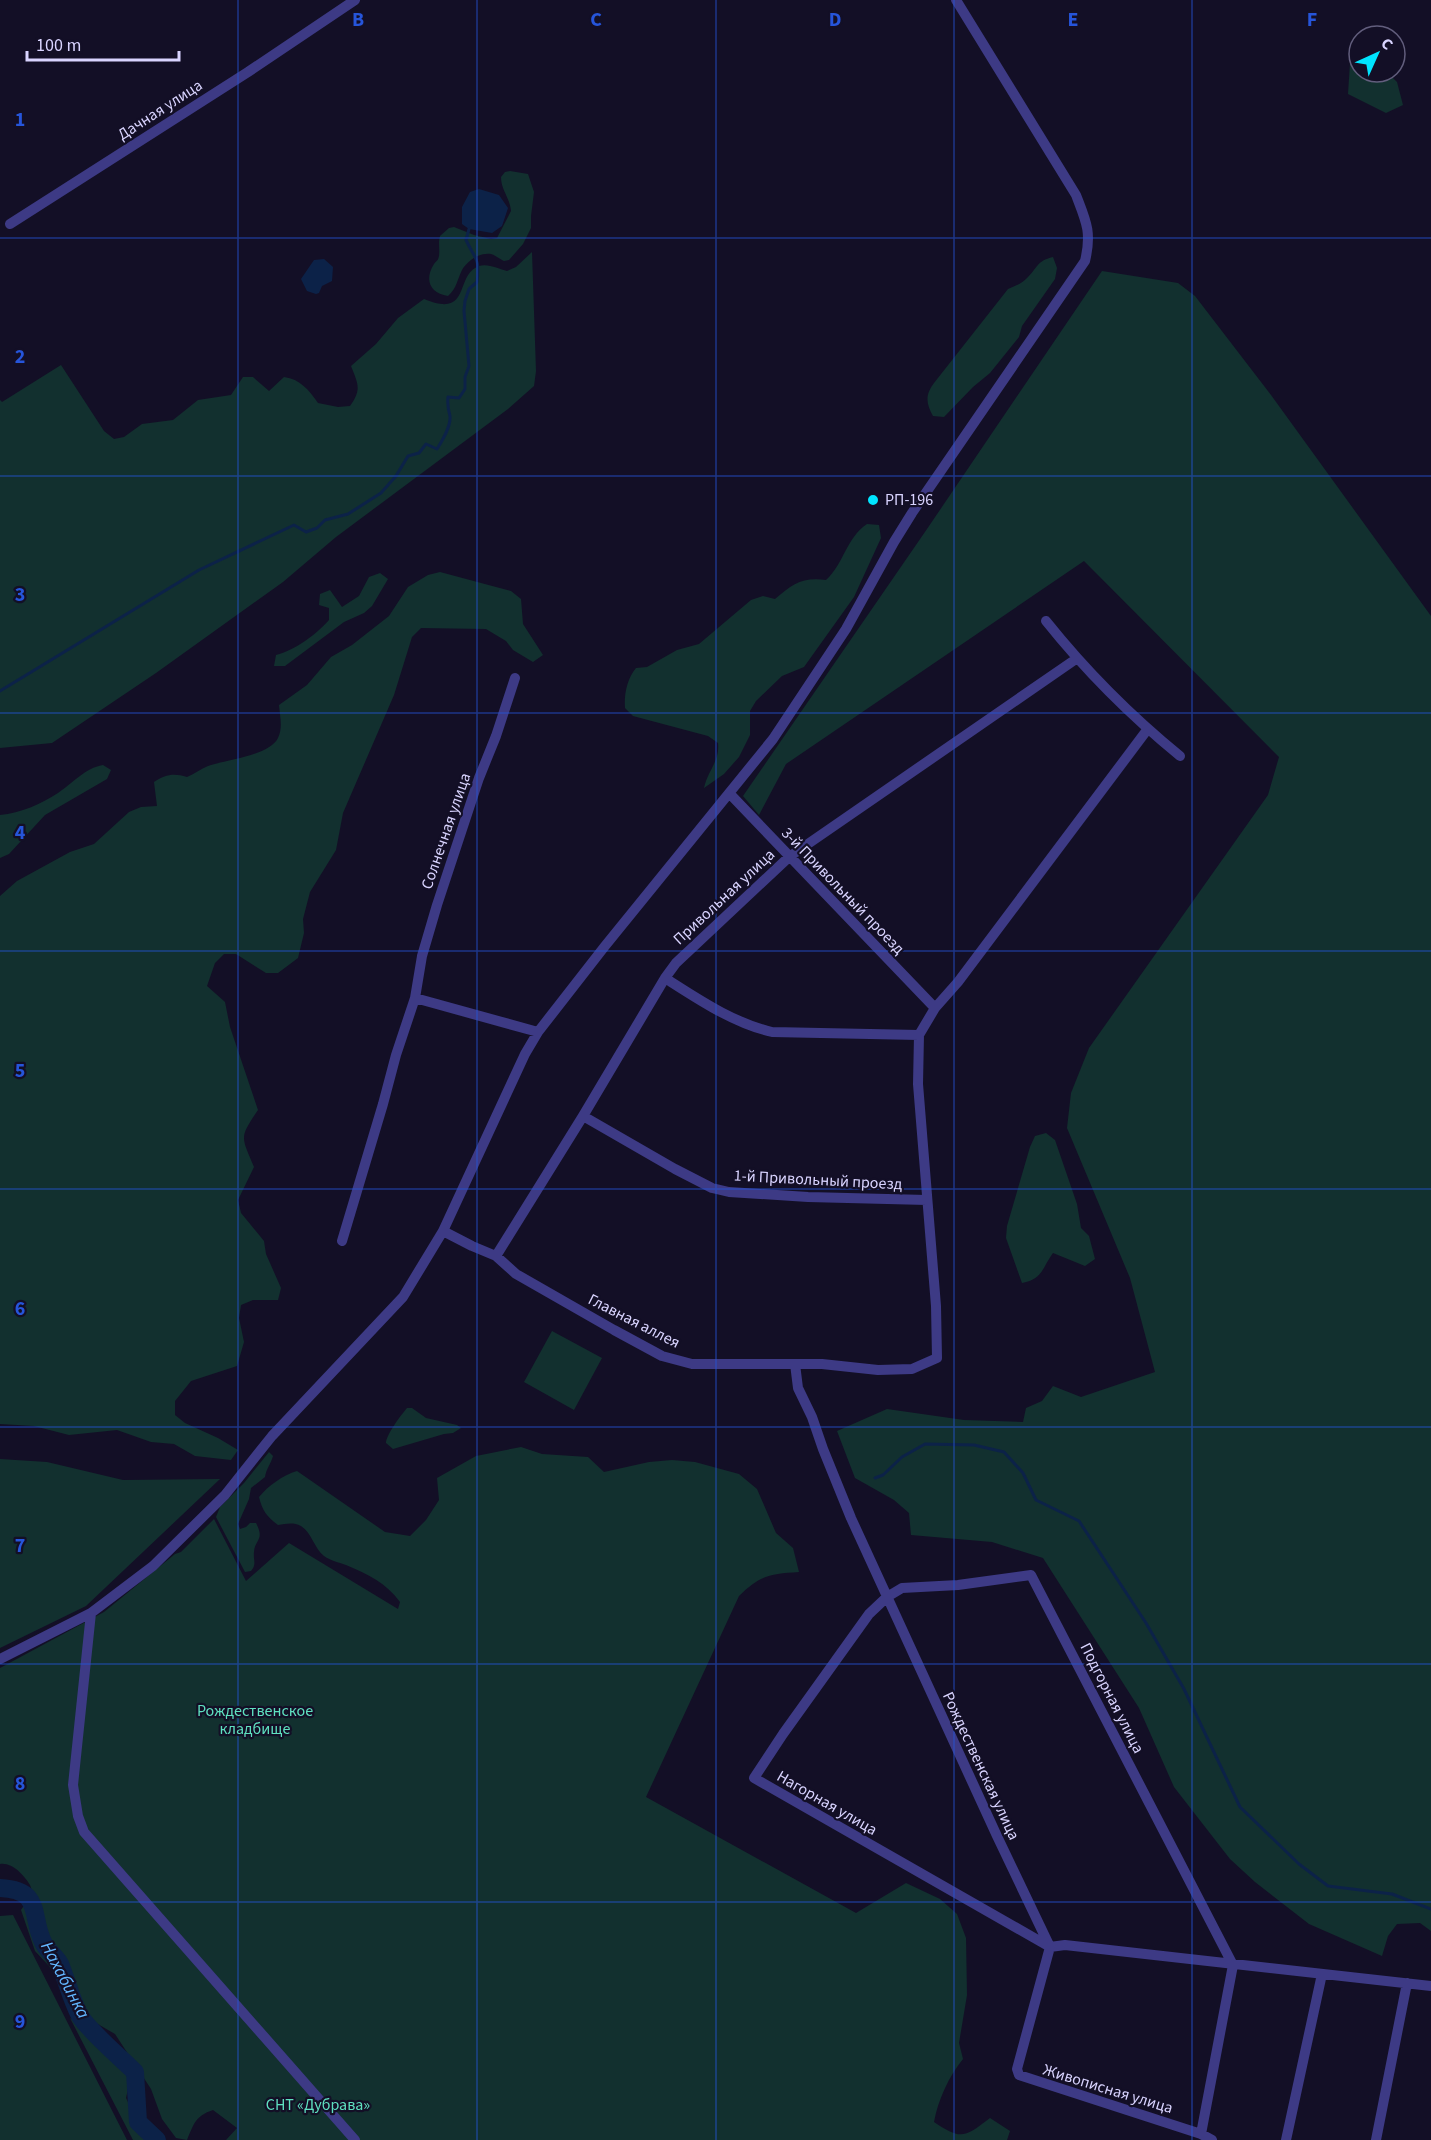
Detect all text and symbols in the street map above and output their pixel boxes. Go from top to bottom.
text: B [352,6,364,34]
text: C [590,6,602,34]
text: D [829,6,841,34]
text: E [1068,6,1078,34]
text: F [1307,6,1317,34]
scale bar [27,24,178,62]
north arrow [1347,24,1407,84]
text: 100 m [36,33,81,58]
text: С [1376,33,1398,55]
street label: Дачная улица [113,74,207,146]
text: 1 [15,106,25,134]
text: 2 [15,343,25,371]
place label: РП-196 [885,489,933,511]
marker: РП-196 [866,493,880,507]
text: 3 [15,581,25,609]
street label: Солнечная улица [416,770,476,892]
text: 4 [15,819,26,847]
street label: 3-й Привольный проезд [776,823,910,960]
street label: Привольная улица [668,844,780,950]
text: 5 [15,1057,25,1085]
street label: 1-й Привольный проезд [733,1165,903,1195]
street label: Главная аллея [584,1288,684,1354]
text: 6 [15,1295,25,1323]
text: 7 [15,1532,25,1560]
street label: Подгорная улица [1075,1639,1149,1757]
street label: Рождественская улица [937,1688,1025,1844]
park label: Рождественское кладбище [197,1700,313,1740]
street label: Нагорная улица [773,1765,881,1841]
text: 8 [15,1770,25,1798]
water label: Нахабинка [34,1937,96,2023]
text: 9 [15,2008,25,2036]
street label: Живописная улица [1040,2059,1176,2119]
park label: СНТ «Дубрава» [266,2094,370,2116]

